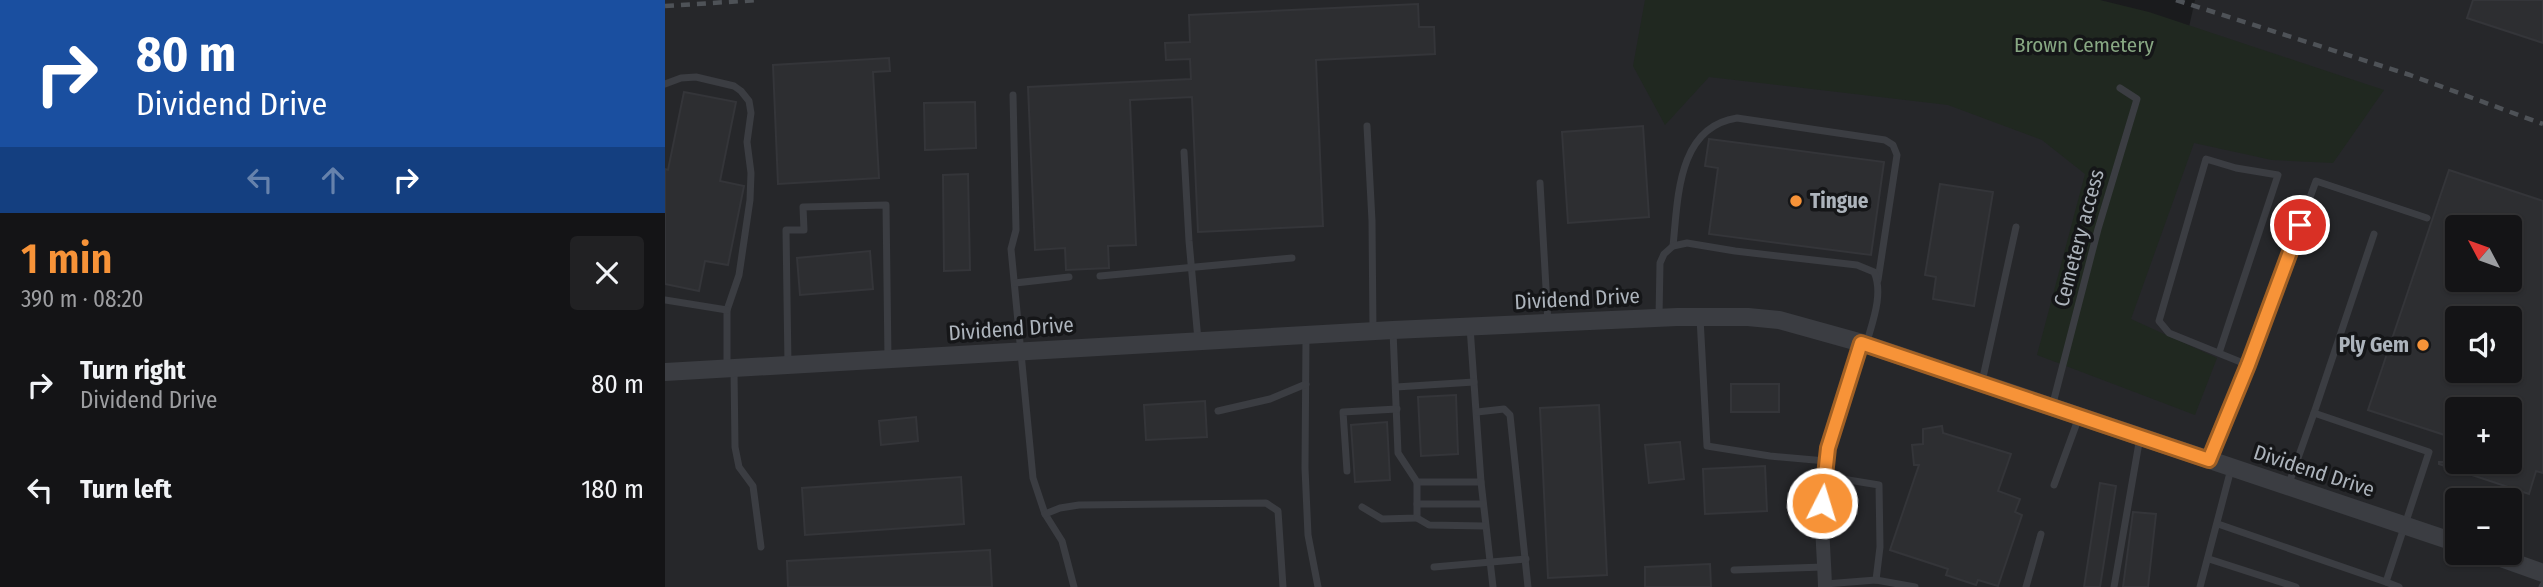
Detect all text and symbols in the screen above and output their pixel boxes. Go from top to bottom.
text: 80 m [136,25,236,84]
icon: right [21,28,112,119]
park label: Brown Cemetery [2014,32,2155,58]
text: Dividend Drive [136,85,327,123]
icon: left [241,161,279,199]
icon: ahead [314,161,352,199]
icon: right [387,161,425,199]
street label: Cemetery access [2048,166,2110,310]
place label: Tingue [1810,188,1869,214]
marker: Tingue [1788,193,1804,209]
pin [2270,195,2330,255]
icon: arrive [2281,206,2319,244]
north arrow [2445,215,2522,292]
map controls [2445,215,2522,565]
text: 1 min [21,234,112,284]
button: close [570,236,644,310]
street label: Dividend Drive [1514,283,1640,315]
text: 390 m · 08:20 [21,285,144,313]
button: sound [2445,306,2522,383]
street label: Dividend Drive [948,312,1074,346]
place label: Ply Gem [2339,332,2409,358]
marker: Ply Gem [2415,337,2431,353]
text: Turn right [80,355,186,386]
icon: right [21,366,59,404]
text: 80 m [591,369,644,400]
text: Dividend Drive [80,386,217,414]
button: + [2445,397,2522,474]
street label: Dividend Drive [2250,439,2378,503]
position arrow [1785,466,1859,540]
icon: left [21,471,59,509]
text: Turn left [80,474,172,505]
text: 180 m [581,474,644,505]
button: − [2445,488,2522,565]

